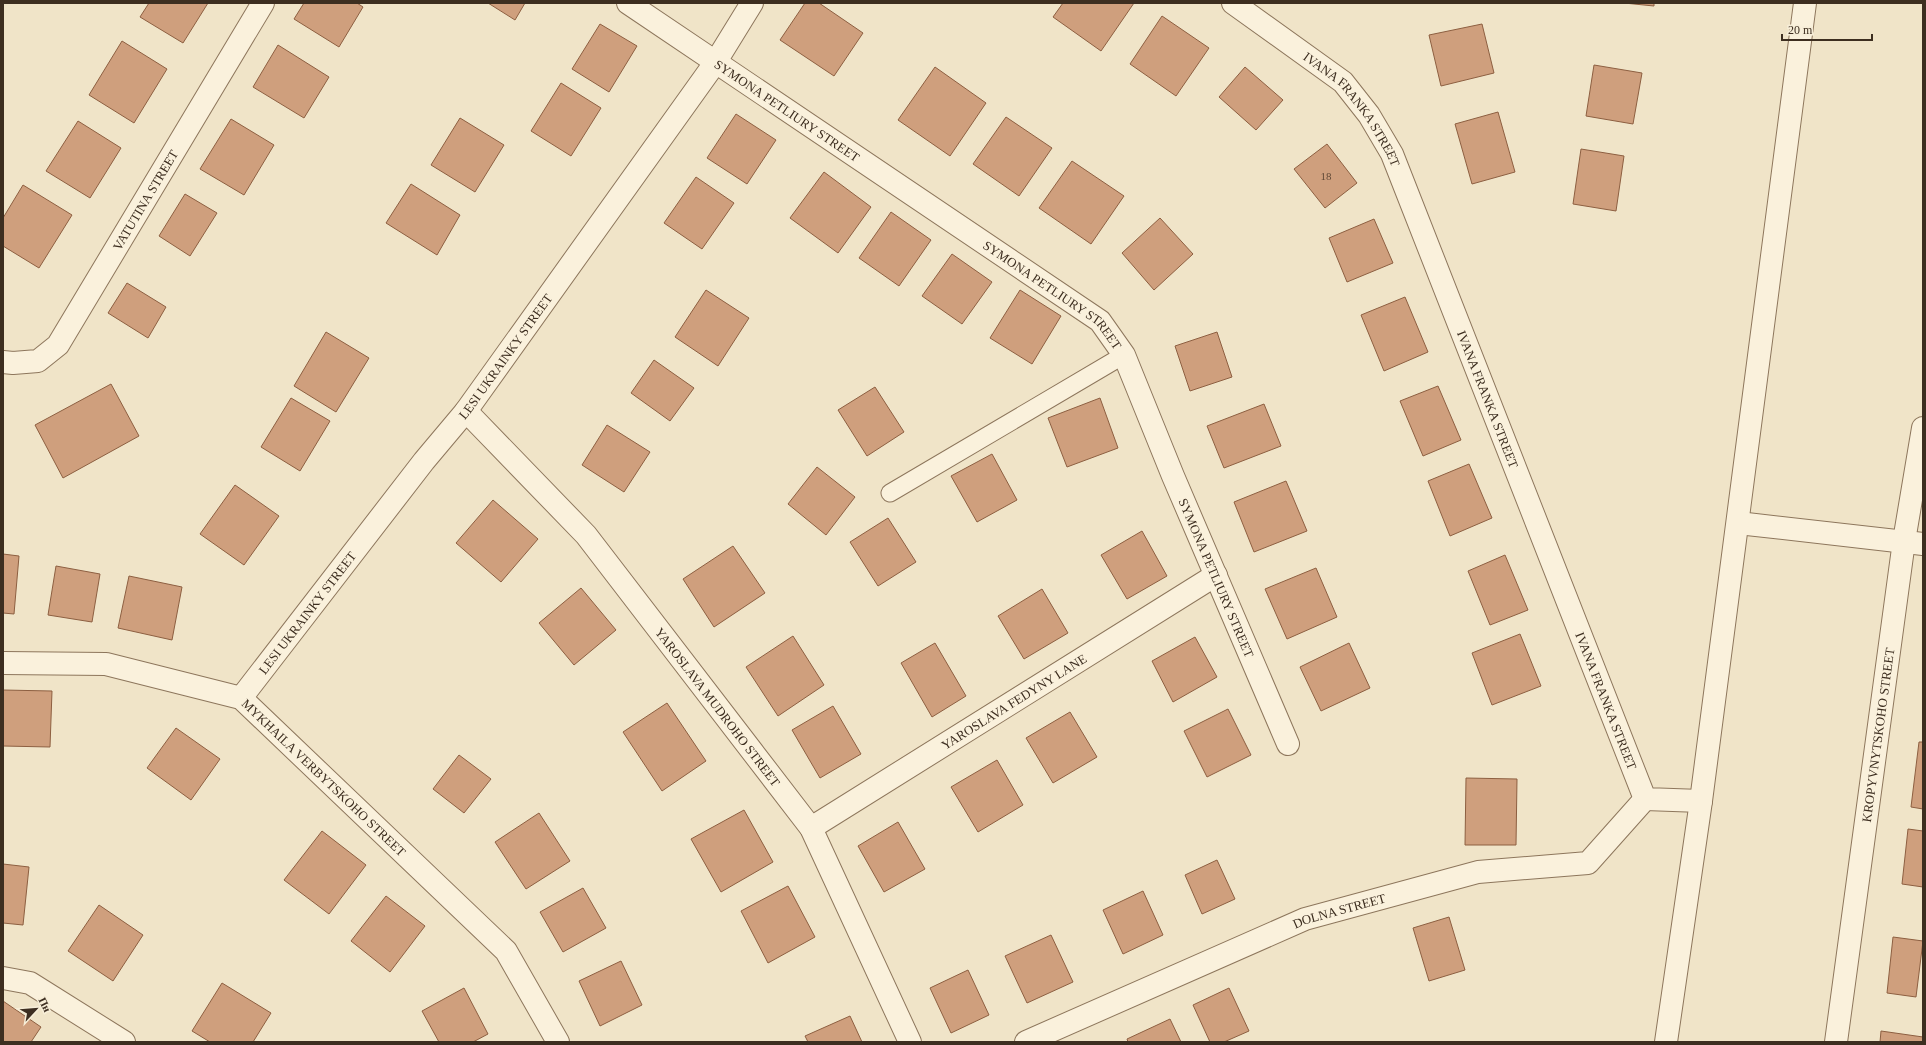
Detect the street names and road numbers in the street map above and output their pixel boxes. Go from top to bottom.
street label: IVANA FRANKA STREET [1300,49,1403,169]
street label: SYMONA PETLIURY STREET [712,57,862,165]
street label: VATUTINA STREET [110,147,181,253]
street label: SYMONA PETLIURY STREET [980,238,1125,352]
street label: LESI UKRAINKY STREET [455,291,555,422]
street label: IVANA FRANKA STREET [1454,328,1521,470]
street label: SYMONA PETLIURY STREET [1175,496,1257,660]
street label: LESI UKRAINKY STREET [255,549,359,677]
street label: YAROSLAVA MUDROHO STREET [652,625,783,789]
street label: IVANA FRANKA STREET [1572,630,1640,772]
street label: KROPYVNYTSKOHO STREET [1859,647,1897,823]
street label: YAROSLAVA FEDYNY LANE [939,651,1089,753]
street label: MYKHAILA VERBYTSKOHO STREET [239,696,409,859]
street label: DOLNA STREET [1290,890,1387,931]

